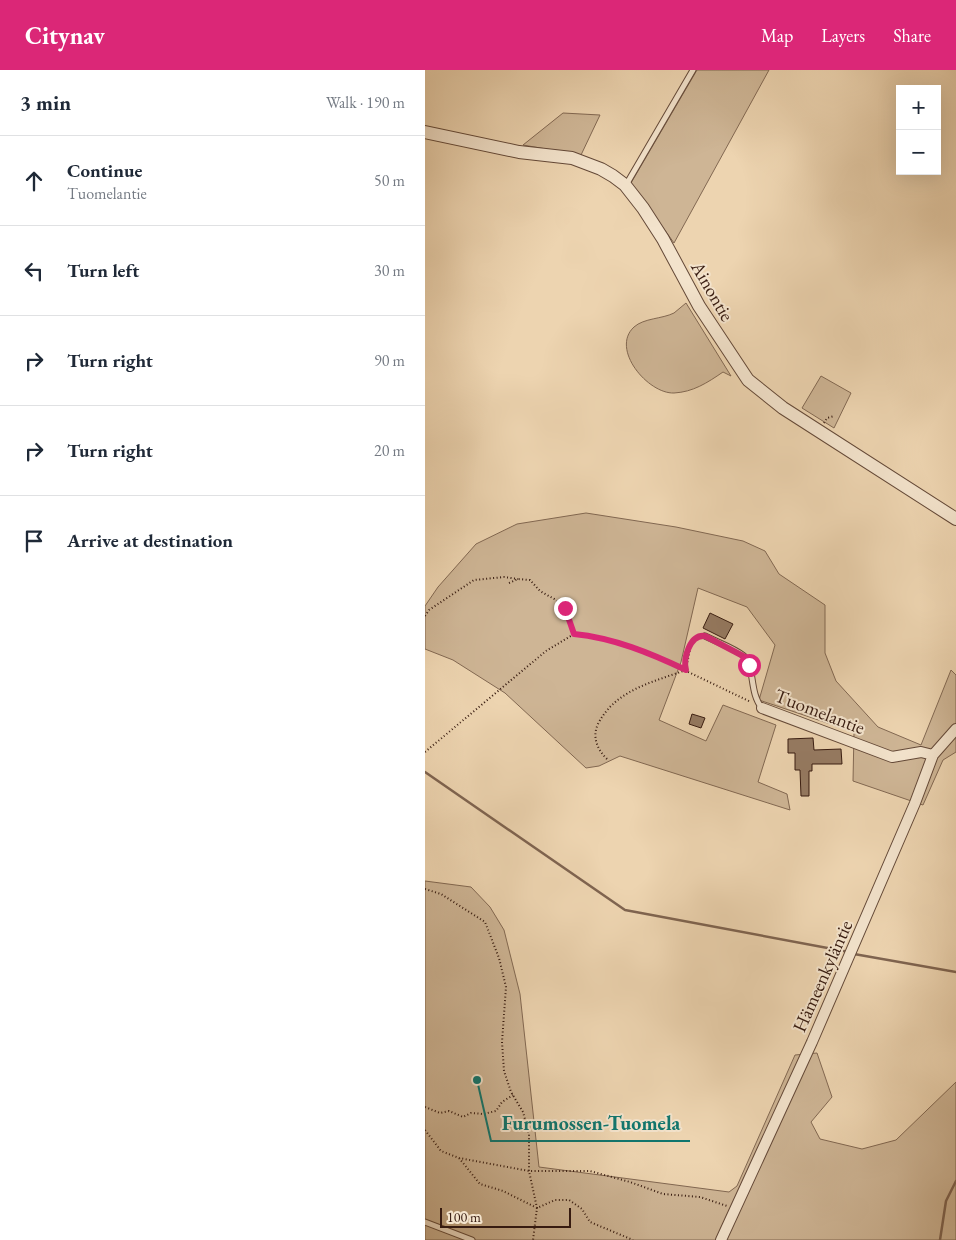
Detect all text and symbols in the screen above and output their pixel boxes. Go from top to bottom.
text: Citynav [25,20,105,51]
text: Map [761,24,793,47]
text: Layers [821,24,865,47]
text: Share [893,24,931,47]
map controls [896,85,941,175]
button: + [896,85,941,130]
text: 3 min [20,89,71,116]
text: Walk · 190 m [326,92,405,113]
button: − [896,130,941,175]
text: Continue [67,158,142,183]
icon: ahead [20,167,48,195]
text: 50 m [374,170,405,191]
text: Tuomelantie [67,183,147,204]
street label: Ainontie [685,256,740,326]
icon: left [20,257,48,285]
text: Turn left [67,258,139,283]
text: 30 m [374,260,405,281]
icon: right [20,347,48,375]
text: Turn right [67,348,153,373]
text: 90 m [374,350,405,371]
icon: right [20,437,48,465]
text: Turn right [67,438,153,463]
text: 20 m [374,440,405,461]
icon: arrive [20,527,48,555]
text: Arrive at destination [67,528,233,553]
route end [554,597,577,620]
route start [738,654,761,677]
street label: Tuomelantie [771,683,868,740]
street label: Hämeenkyläntie [787,916,858,1036]
callout: Furumossen-Tuomela [491,1106,690,1141]
text: Furumossen-Tuomela [502,1110,681,1136]
scale bar [440,1205,571,1228]
text: 100 m [447,1208,481,1226]

